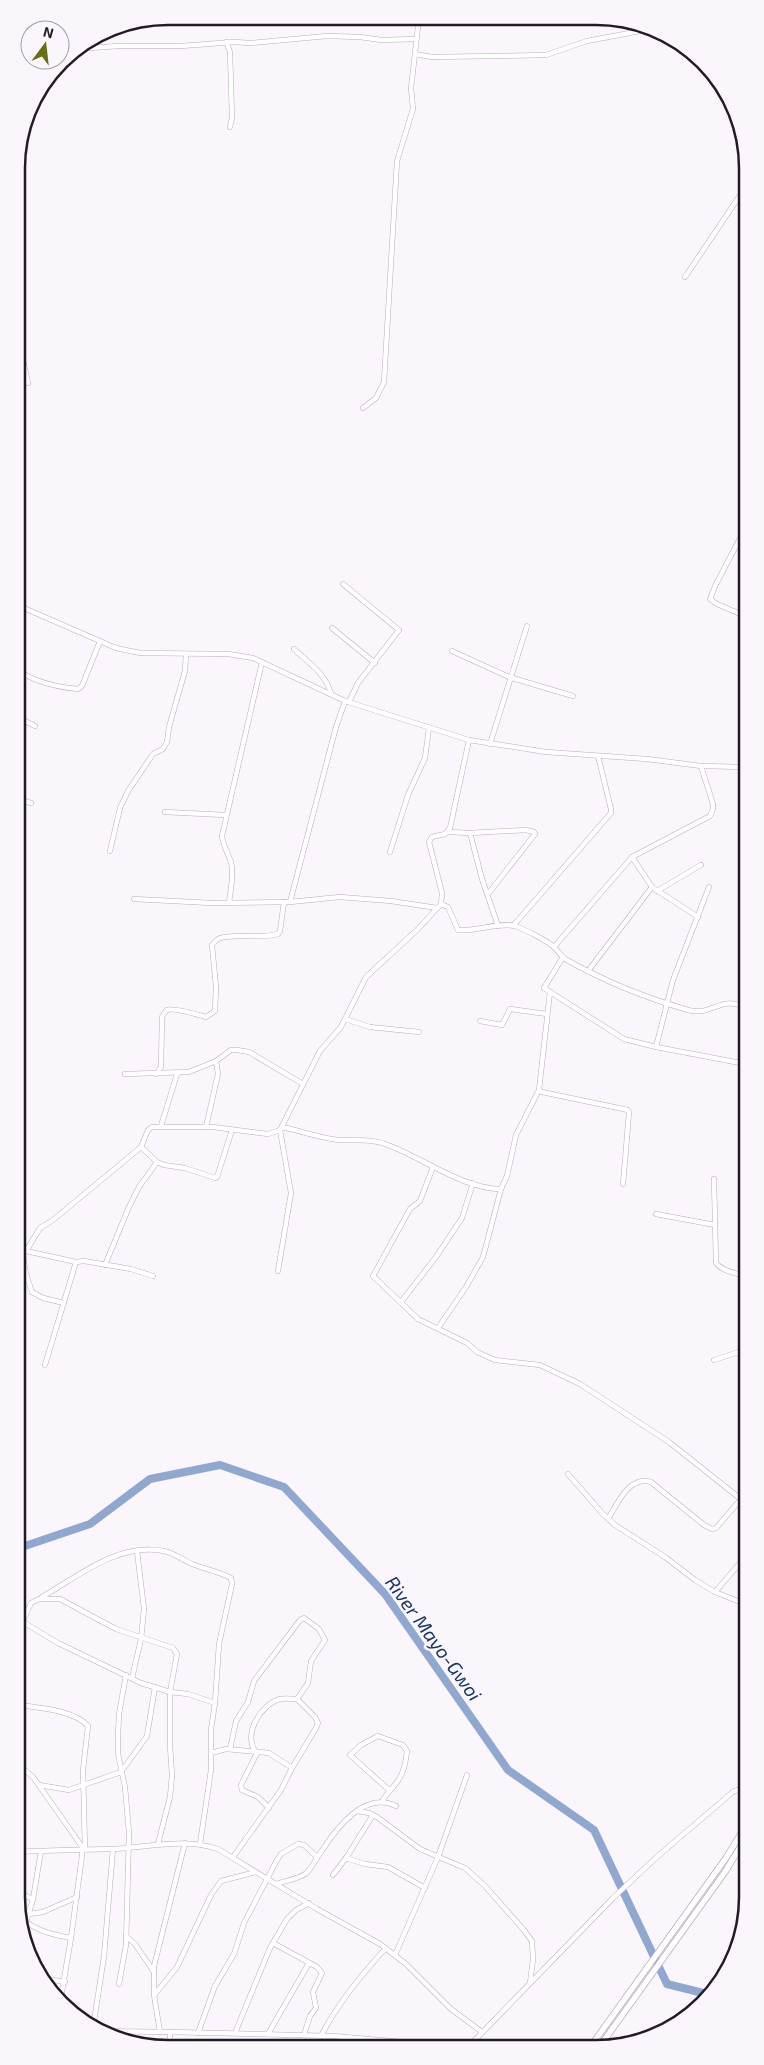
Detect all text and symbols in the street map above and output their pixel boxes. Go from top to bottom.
north arrow [20,20,70,70]
text: N [41,22,56,41]
water label: River Mayo-Gwoi [380,1571,487,1706]

